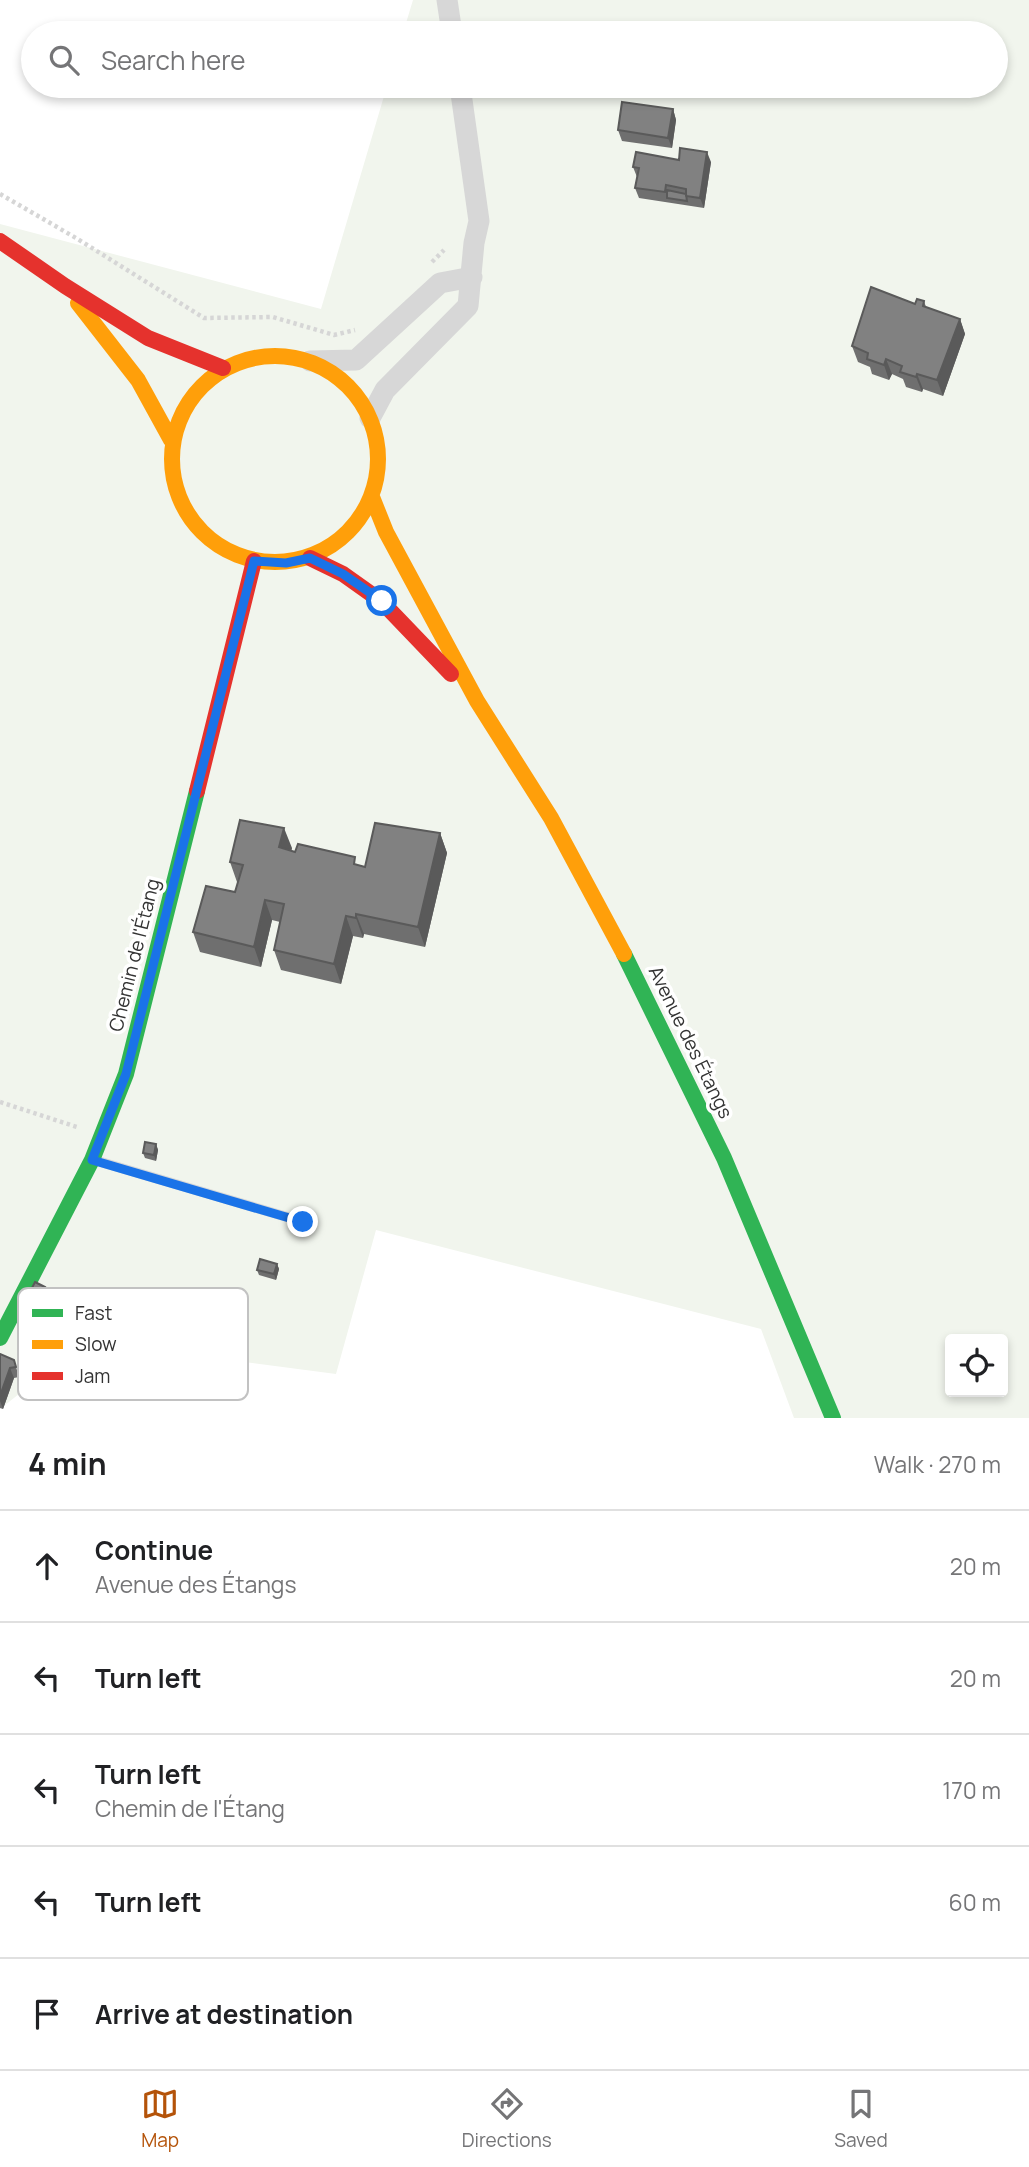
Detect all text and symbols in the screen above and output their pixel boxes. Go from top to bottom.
search box [21,21,1008,98]
icon: search [45,41,83,79]
text: Search here [101,42,246,78]
route start [366,585,397,616]
street label: Chemin de l'Étang [102,876,166,1034]
street label: Avenue des Étangs [643,961,739,1123]
route end [287,1206,318,1237]
legend [18,1288,248,1400]
text: Fast [75,1300,112,1326]
text: Slow [75,1331,117,1357]
map controls [945,1334,1008,1397]
button: locate [945,1334,1008,1397]
text: Jam [75,1363,110,1389]
text: 4 min [28,1443,106,1484]
text: Walk · 270 m [874,1448,1001,1480]
text: Continue [95,1532,213,1568]
icon: ahead [28,1547,66,1585]
text: 20 m [950,1550,1001,1582]
text: Avenue des Étangs [95,1568,297,1600]
icon: left [28,1659,66,1697]
text: Turn left [95,1660,202,1696]
text: 20 m [950,1662,1001,1694]
text: Turn left [95,1756,202,1792]
icon: left [28,1771,66,1809]
text: 170 m [942,1774,1001,1806]
text: Chemin de l'Étang [95,1792,285,1824]
icon: left [28,1883,66,1921]
text: Turn left [95,1884,202,1920]
text: 60 m [949,1886,1001,1918]
icon: arrive [28,1995,66,2033]
text: Arrive at destination [95,1996,353,2032]
tab: Map [141,2085,179,2153]
tab: Directions [462,2085,552,2153]
tab: Saved [834,2085,888,2153]

